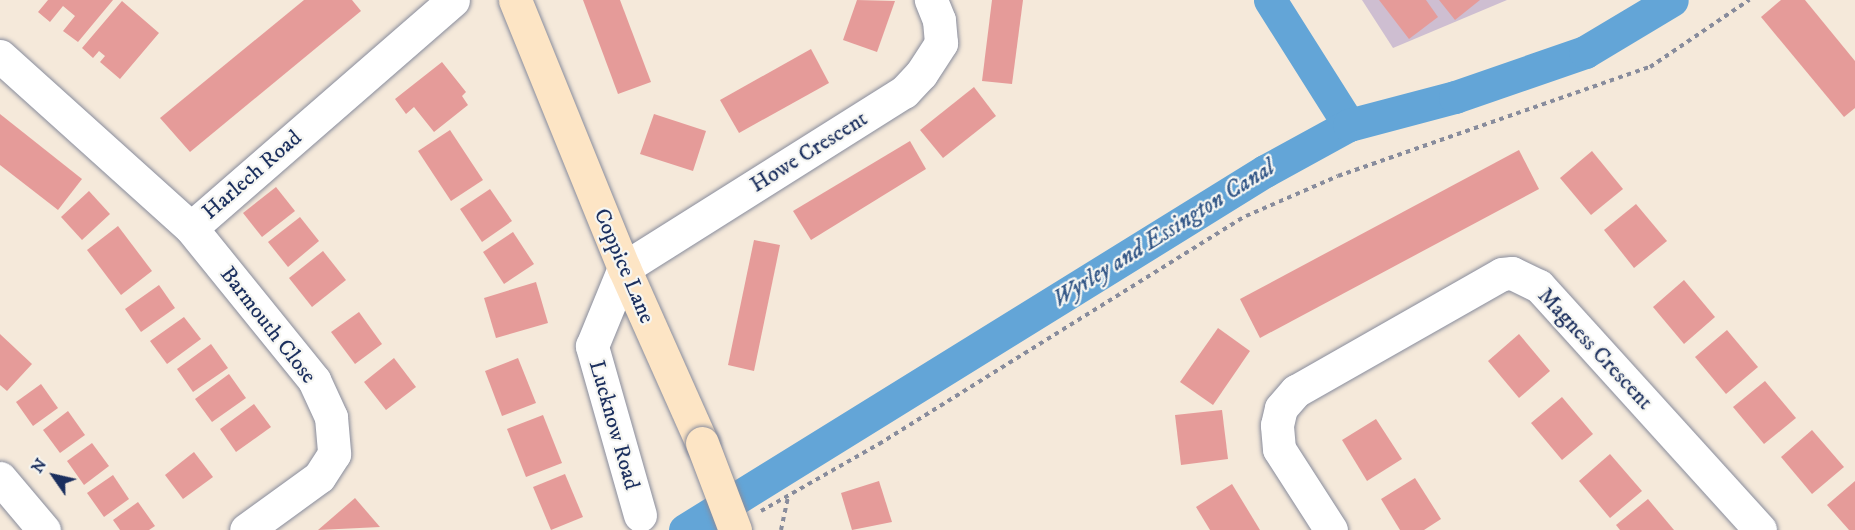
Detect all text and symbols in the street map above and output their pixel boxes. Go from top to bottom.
street label: Howe Crescent [746,106,872,198]
street label: Harlech Road [197,125,307,225]
water label: Wyrley and Essington Canal [1047,154,1281,314]
street label: Coppice Lane [588,205,660,327]
street label: Barmouth Close [214,261,322,389]
street label: Magness Crescent [1532,283,1658,415]
street label: Lucknow Road [583,357,645,493]
north arrow [24,446,84,506]
text: N [27,455,51,477]

